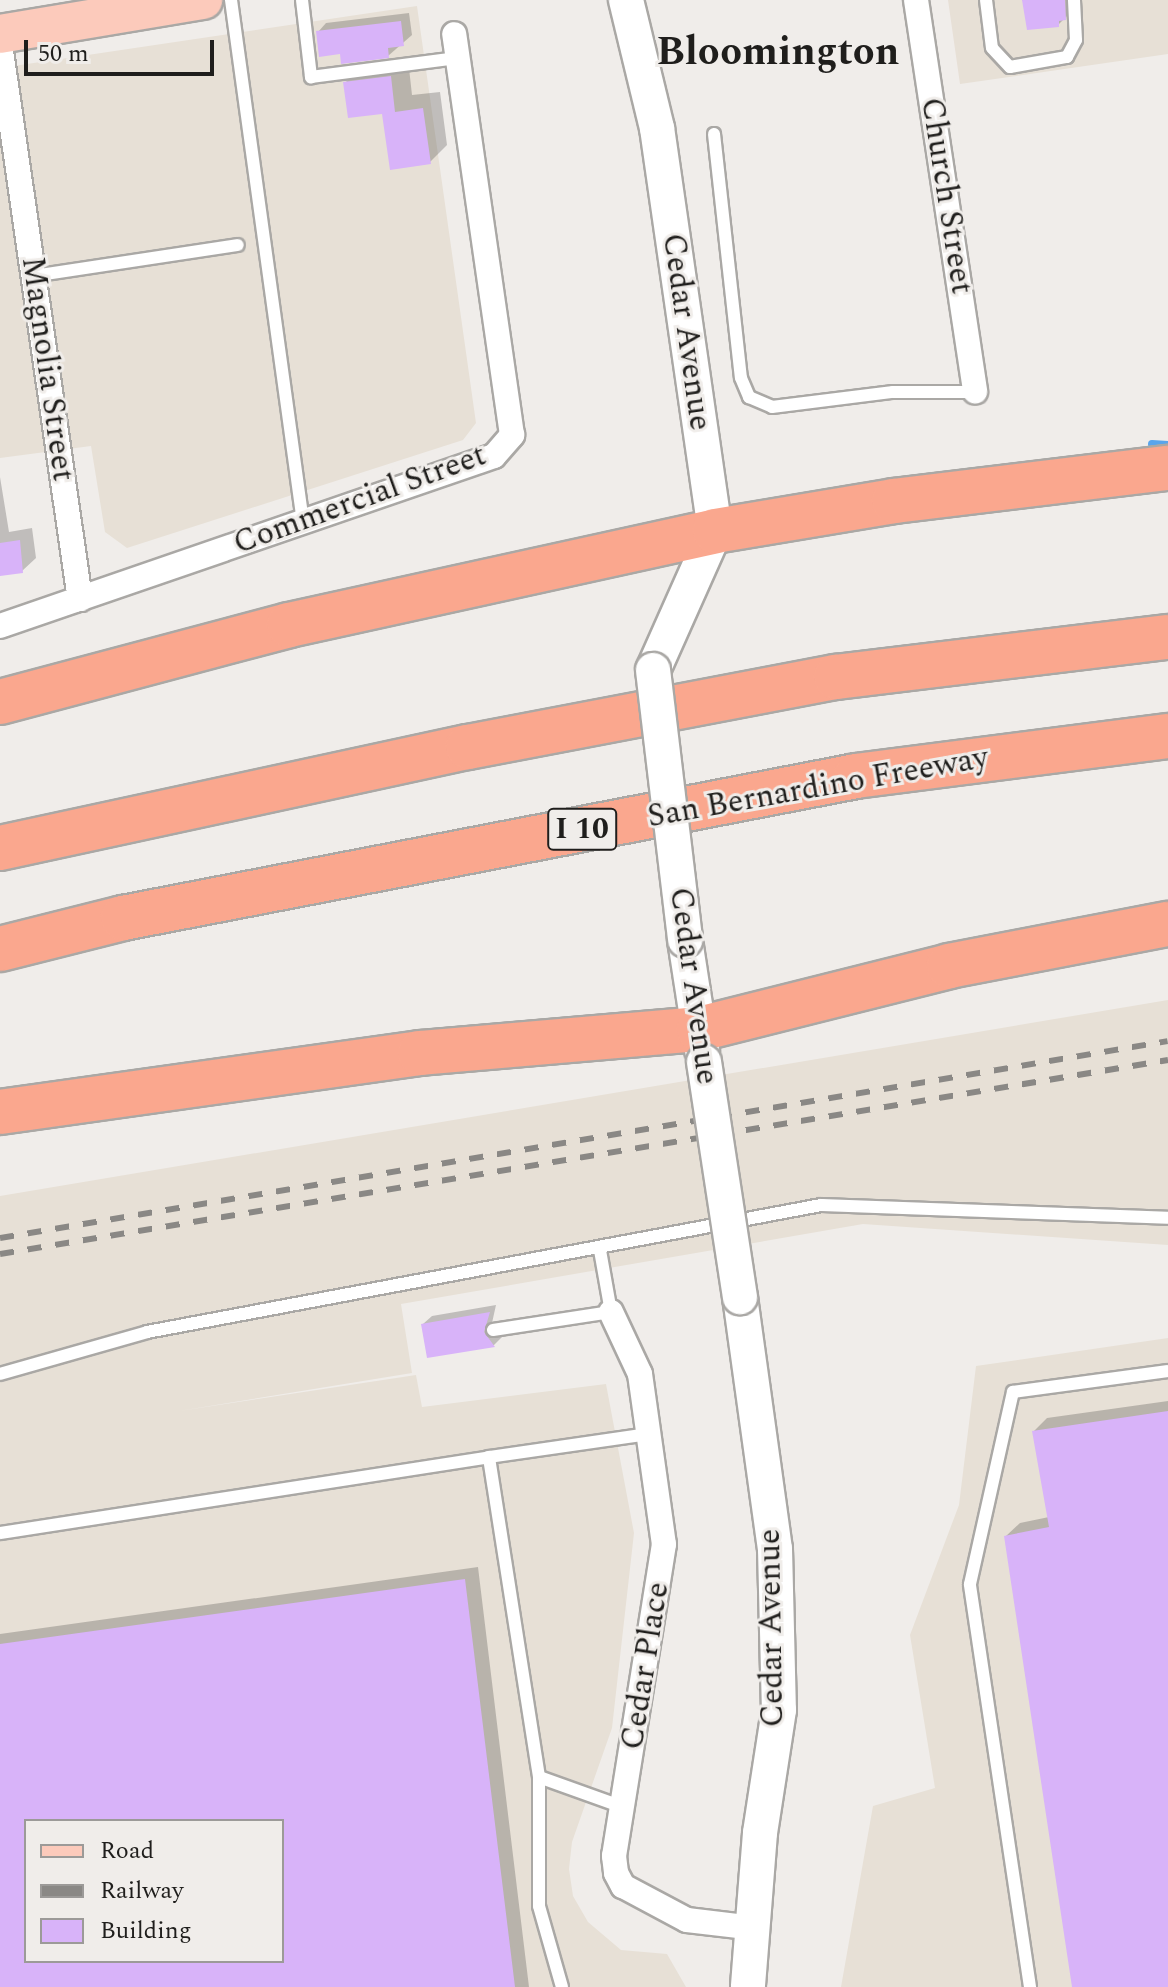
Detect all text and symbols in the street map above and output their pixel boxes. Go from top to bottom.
scale bar [28,24,218,74]
district label: Bloomington [657,29,899,77]
text: 50 m [38,36,89,72]
street label: Church Street [912,95,980,297]
street label: Cedar Avenue [653,231,719,433]
street label: Magnolia Street [12,254,82,484]
street label: Commercial Street [228,436,492,564]
street label: San Bernardino Freeway [645,739,991,837]
road number: I 10 [546,803,618,855]
street label: Cedar Avenue [660,885,726,1087]
street label: Cedar Avenue [751,1528,793,1728]
street label: Cedar Place [614,1579,678,1753]
legend [24,1819,284,1963]
text: Road [100,1833,154,1869]
text: Railway [100,1873,184,1909]
text: Building [100,1913,192,1949]

